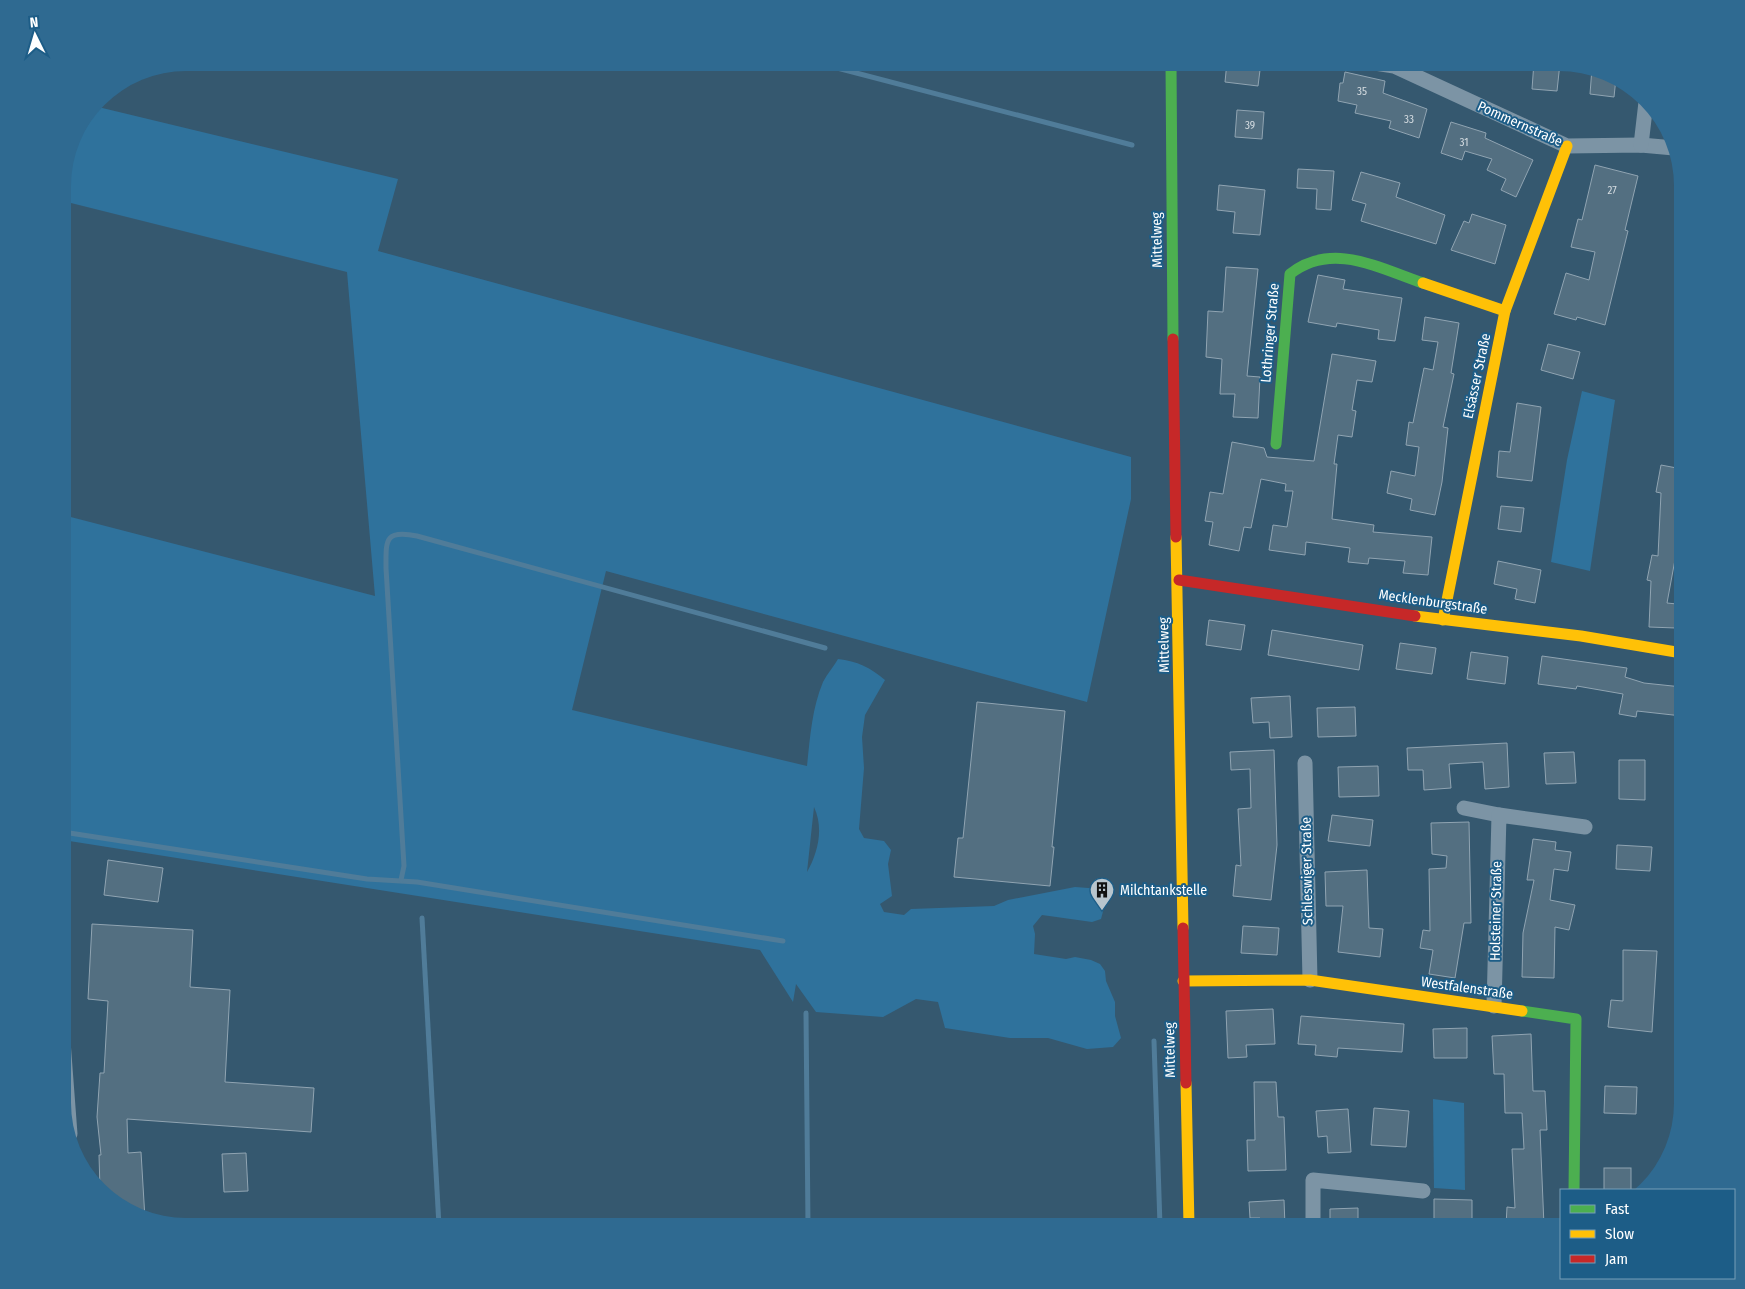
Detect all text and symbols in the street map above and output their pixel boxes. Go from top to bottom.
north arrow [10,10,60,60]
text: N [29,14,39,31]
house number: 35 [1357,85,1367,98]
street label: Pommernstraße [1475,98,1565,150]
house number: 33 [1404,113,1414,126]
house number: 39 [1245,119,1255,132]
house number: 31 [1460,136,1469,149]
house number: 27 [1607,184,1617,197]
street label: Mittelweg [1148,212,1166,268]
street label: Lothringer Straße [1257,283,1283,383]
street label: Elsässer Straße [1460,332,1494,420]
street label: Mecklenburgstraße [1378,586,1488,618]
street label: Mittelweg [1155,617,1173,673]
street label: Schleswiger Straße [1298,817,1316,925]
street label: Holsteiner Straße [1487,861,1505,961]
building icon: Milchtankstelle [1089,877,1115,911]
place label: Milchtankstelle [1120,882,1207,899]
street label: Westfalenstraße [1420,973,1514,1003]
street label: Mittelweg [1161,1022,1179,1078]
legend [1560,1189,1735,1279]
text: Fast [1605,1200,1629,1218]
text: Slow [1605,1225,1634,1243]
text: Jam [1605,1250,1628,1268]

